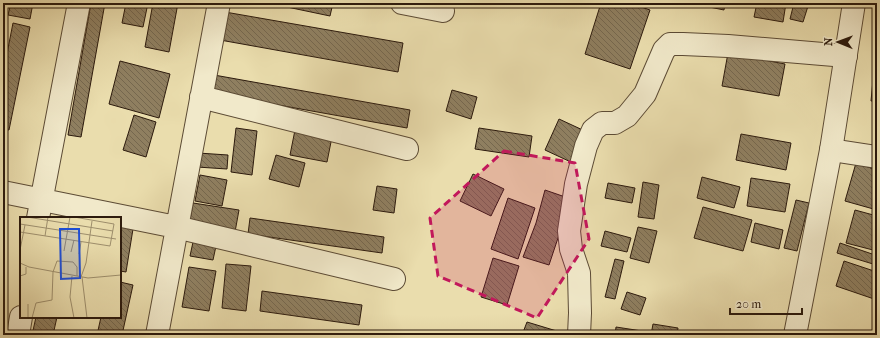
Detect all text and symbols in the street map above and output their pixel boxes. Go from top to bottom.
north arrow [818,22,858,62]
text: N [822,37,835,46]
inset map [20,217,121,318]
scale bar [730,290,802,316]
text: 20 m [736,297,761,311]

